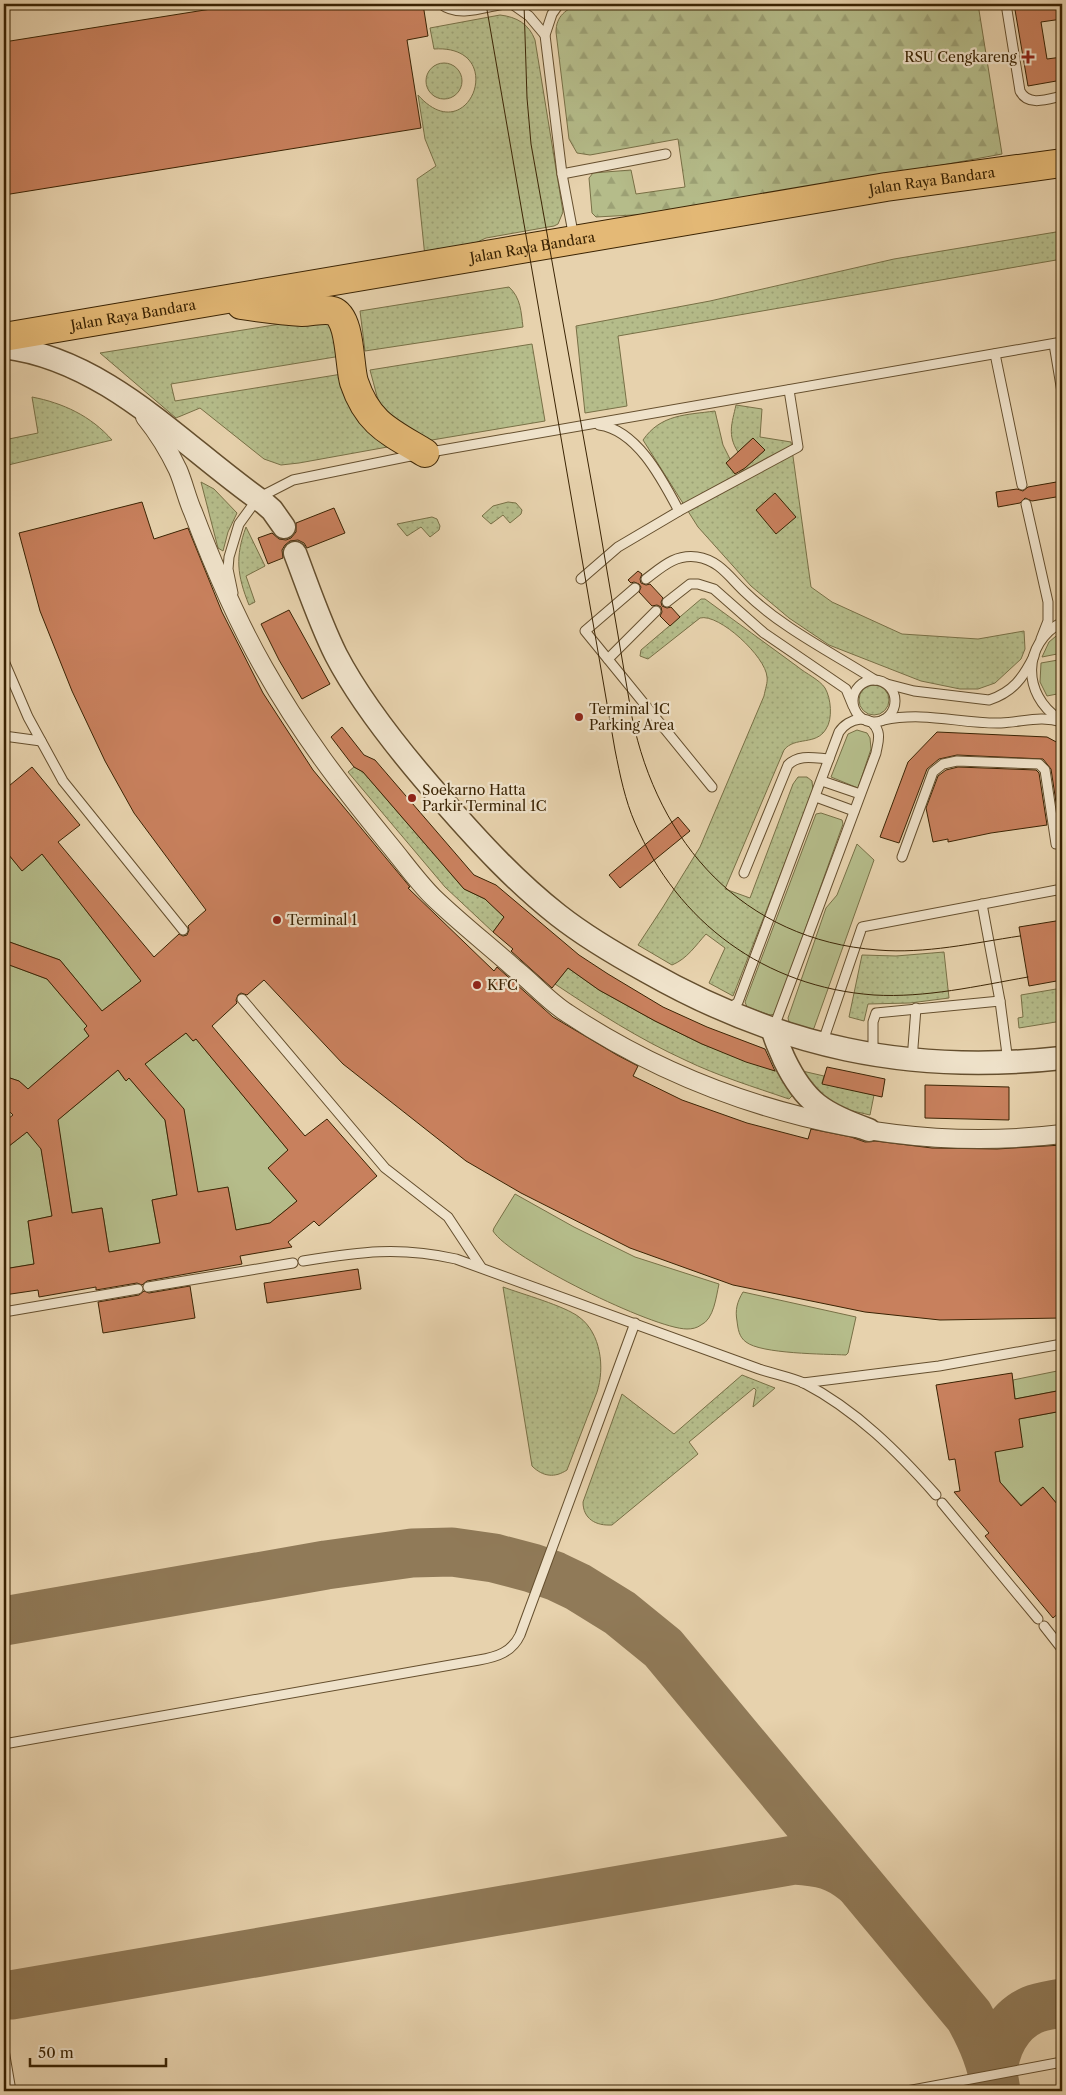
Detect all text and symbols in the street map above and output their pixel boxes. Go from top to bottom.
place label: RSU Cengkareng [904,48,1018,66]
marker: RSU Cengkareng [1021,50,1035,64]
street label: Jalan Raya Bandara [866,163,997,199]
street label: Jalan Raya Bandara [466,228,597,267]
street label: Jalan Raya Bandara [67,295,198,335]
place label: Terminal 1C Parking Area [589,700,675,734]
marker: Terminal 1C Parking Area [573,711,585,723]
place label: Soekarno Hatta Parkir Terminal 1C [422,781,547,815]
marker: Soekarno Hatta Parkir Terminal 1C [406,792,418,804]
place label: Terminal 1 [287,911,357,929]
marker: Terminal 1 [271,914,283,926]
place label: KFC [487,976,518,994]
marker: KFC [471,979,483,991]
scale bar [30,2035,166,2067]
text: 50 m [38,2043,74,2062]

